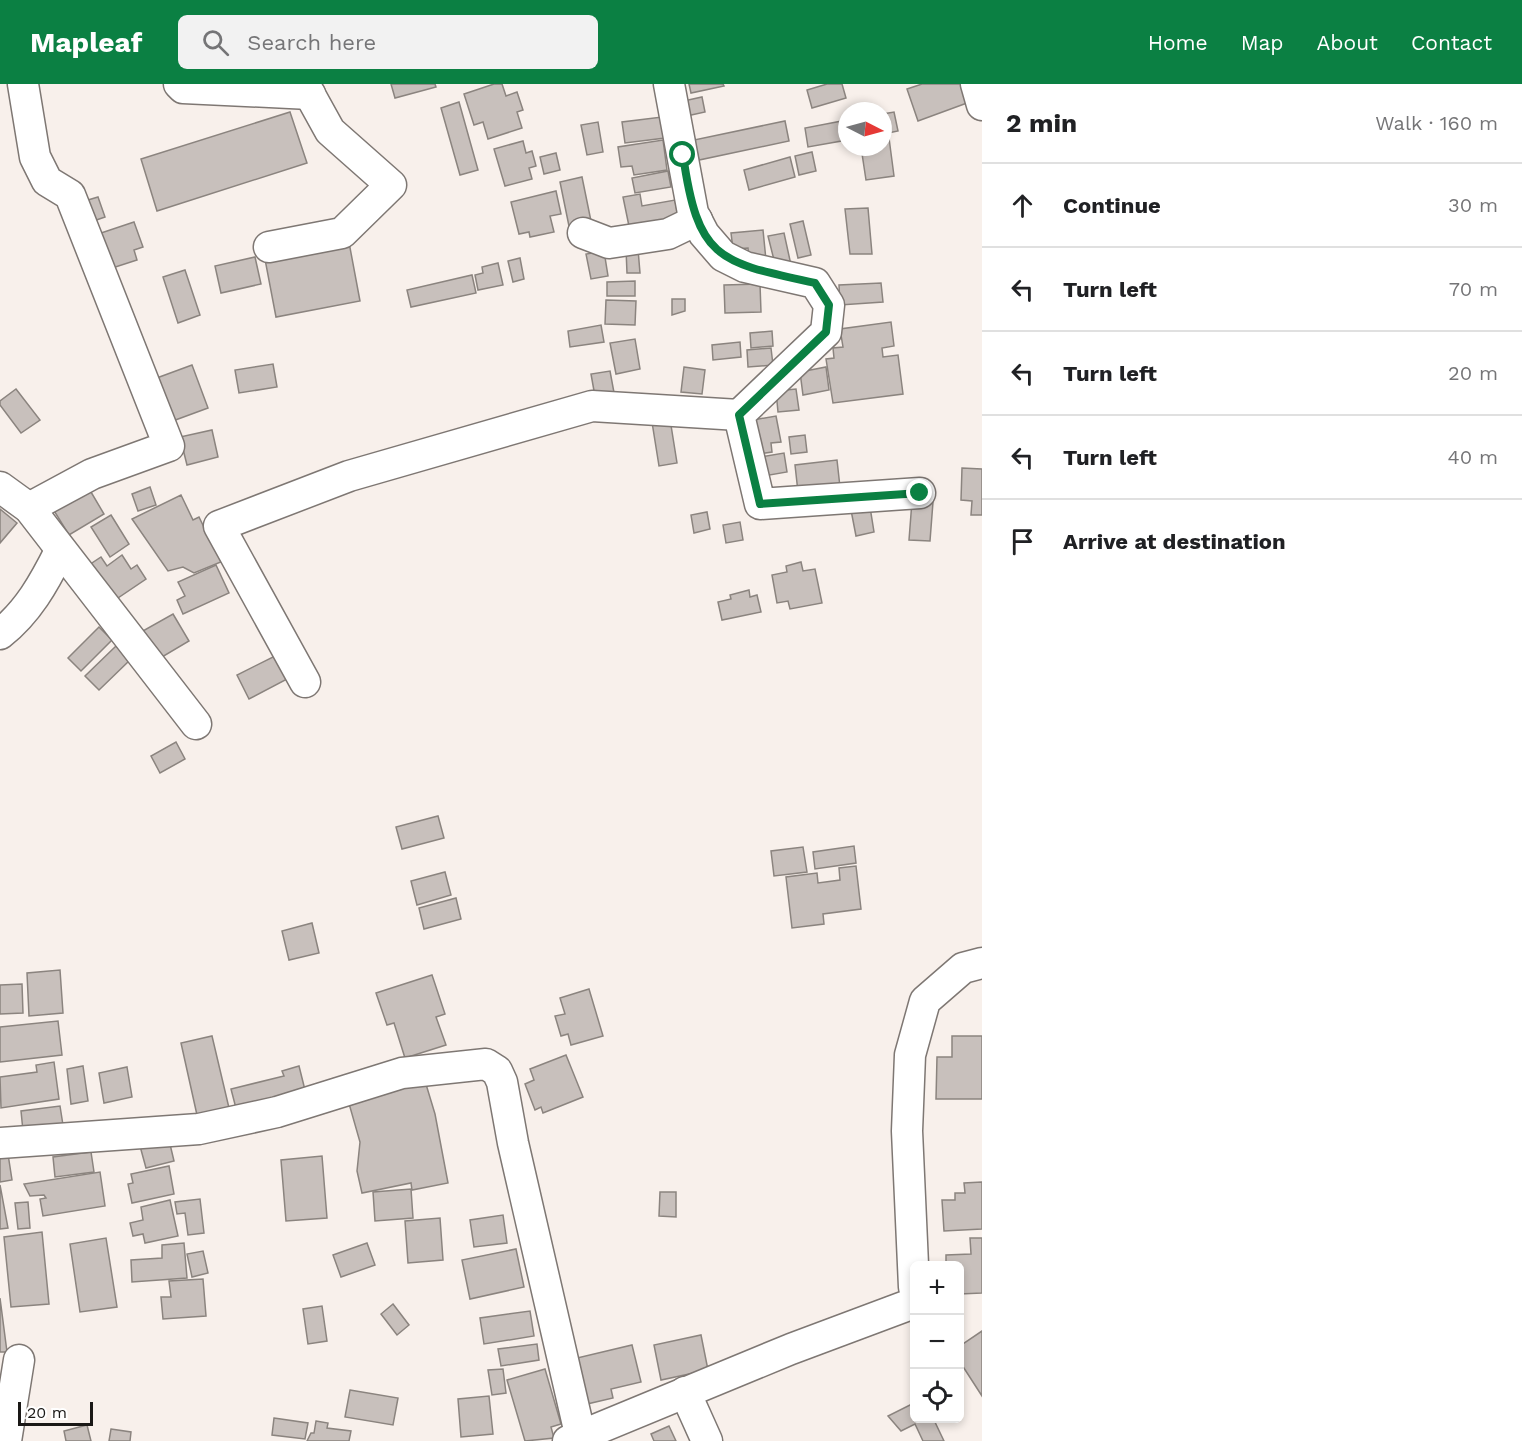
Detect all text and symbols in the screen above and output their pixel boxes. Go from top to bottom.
search box [178,15,598,69]
text: Mapleaf [30,26,142,59]
icon: search [199,26,232,59]
text: Search here [247,30,376,55]
text: Home [1148,30,1208,55]
text: Map [1241,30,1284,55]
text: About [1317,30,1378,55]
text: Contact [1411,30,1492,55]
north arrow [838,102,892,156]
text: 2 min [1006,108,1077,138]
text: Walk · 160 m [1375,111,1498,135]
route start [669,141,695,167]
icon: ahead [1006,189,1039,222]
text: Continue [1063,193,1161,218]
text: 30 m [1448,193,1498,217]
icon: left [1006,273,1039,306]
text: Turn left [1063,277,1157,302]
text: 70 m [1449,277,1498,301]
icon: left [1006,357,1039,390]
text: Turn left [1063,361,1157,386]
text: 20 m [1448,361,1498,385]
icon: left [1006,441,1039,474]
text: Turn left [1063,445,1157,470]
text: 40 m [1447,445,1498,469]
route end [906,479,932,505]
icon: arrive [1006,525,1039,558]
text: Arrive at destination [1063,529,1286,554]
map controls [910,1261,964,1423]
button: + [910,1261,964,1315]
button: − [910,1315,964,1369]
button: locate [910,1369,964,1423]
scale bar [18,1399,93,1426]
text: 20 m [27,1403,67,1422]

